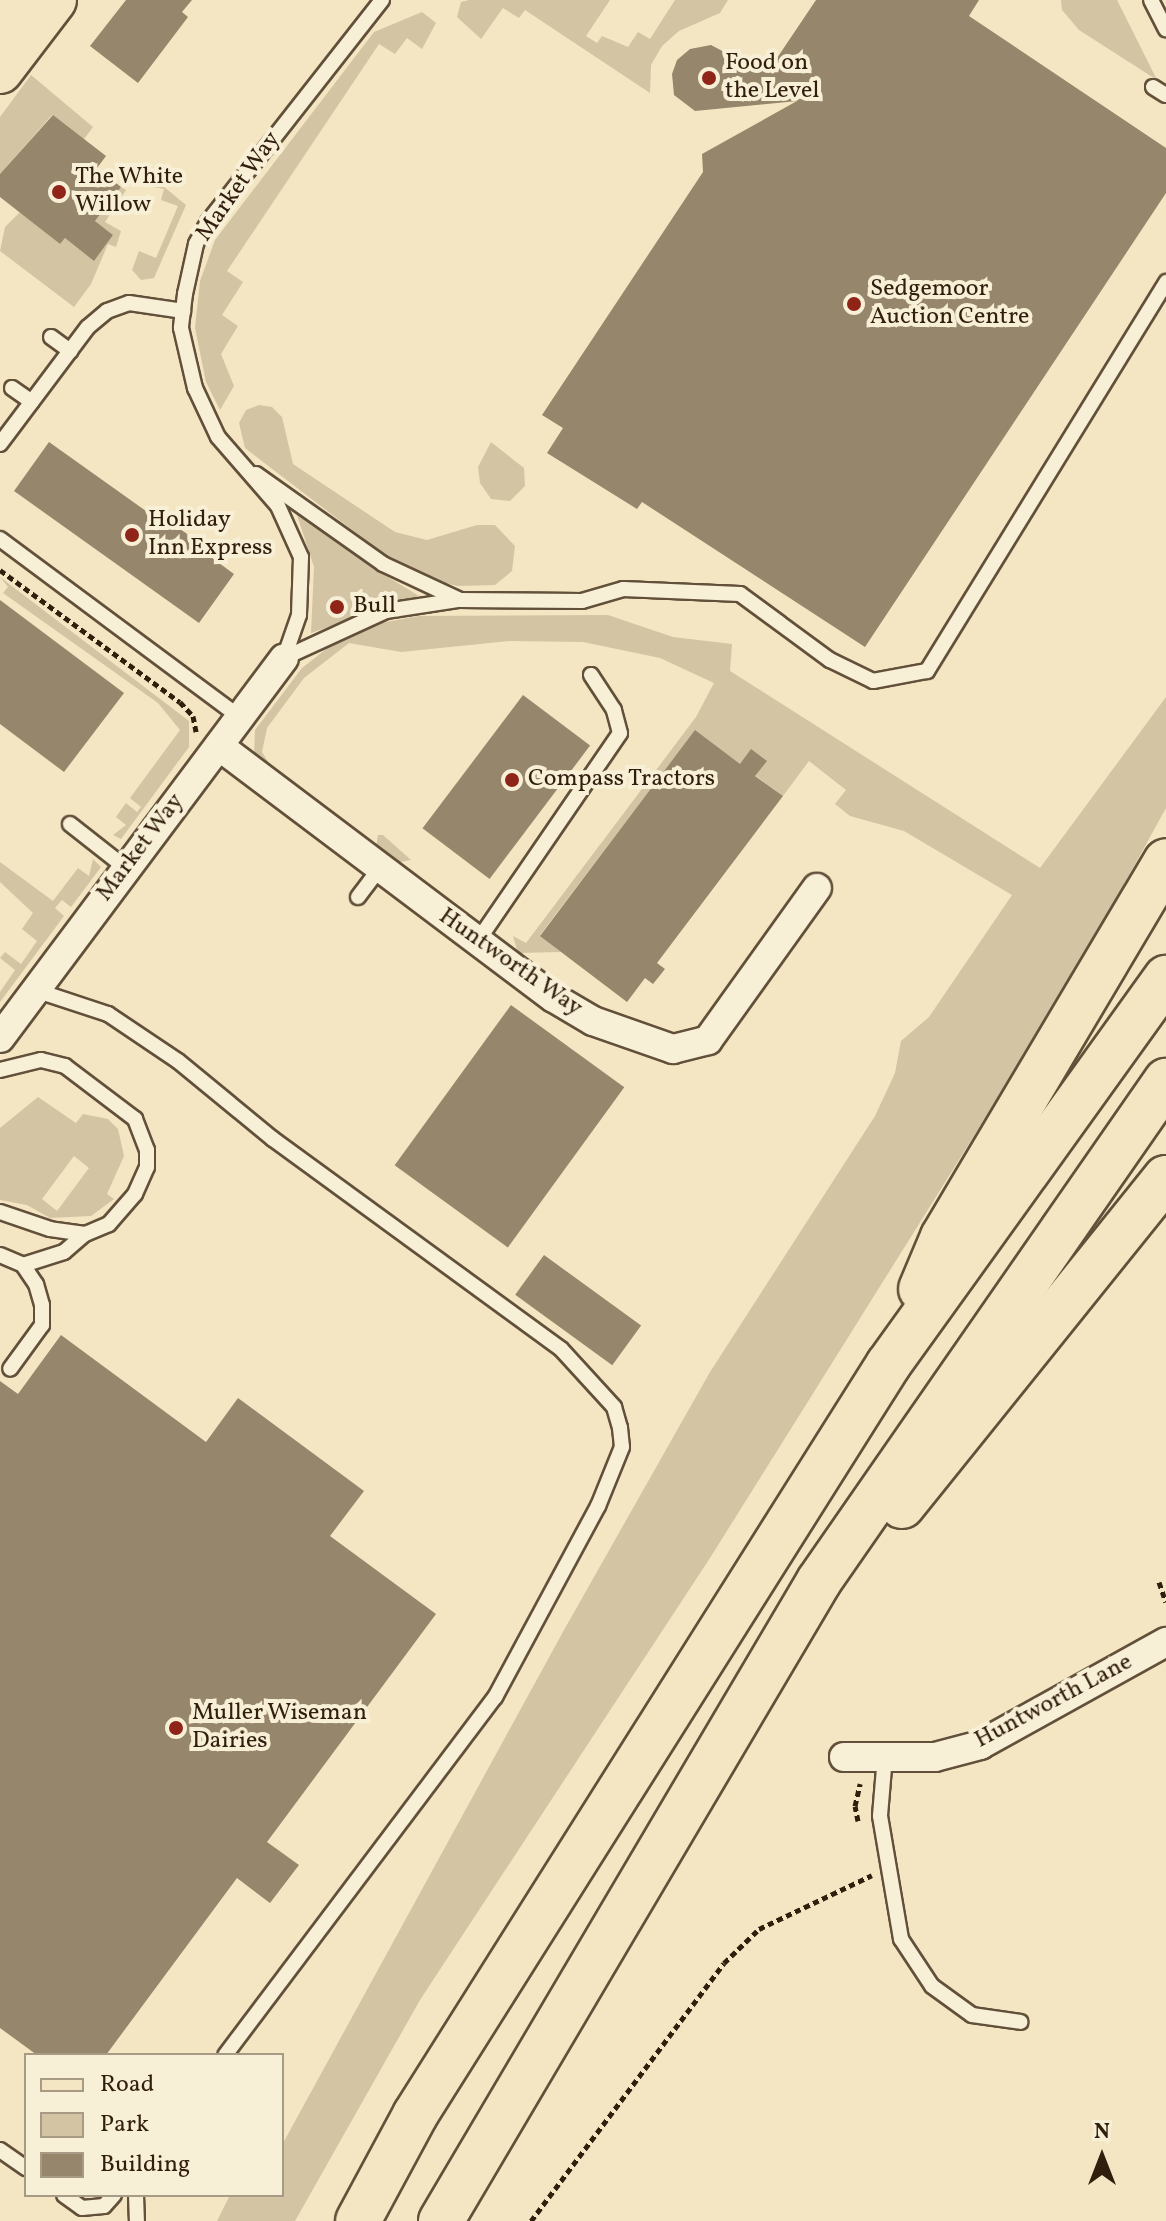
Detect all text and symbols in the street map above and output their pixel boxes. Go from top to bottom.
place label: Food on the Level [725,50,819,106]
marker: Food on the Level [700,69,718,87]
street label: Market Way [190,126,288,248]
place label: The White Willow [75,164,184,220]
marker: The White Willow [50,183,68,201]
place label: Sedgemoor Auction Centre [870,276,1029,332]
marker: Sedgemoor Auction Centre [845,295,863,313]
place label: Holiday Inn Express [148,507,273,563]
marker: Holiday Inn Express [123,526,141,544]
place label: Bull [353,593,396,621]
marker: Bull [328,598,346,616]
place label: Compass Tractors [528,766,716,794]
marker: Compass Tractors [503,771,521,789]
street label: Market Way [91,788,191,908]
street label: Huntworth Way [432,903,588,1023]
street label: Huntworth Lane [970,1648,1138,1756]
place label: Muller Wiseman Dairies [192,1700,368,1756]
marker: Muller Wiseman Dairies [167,1719,185,1737]
legend [24,2053,284,2197]
text: Road [100,2068,154,2102]
text: Park [100,2108,149,2142]
north arrow [1062,2117,1142,2197]
text: N [1094,2117,1110,2148]
text: Building [100,2148,190,2182]

